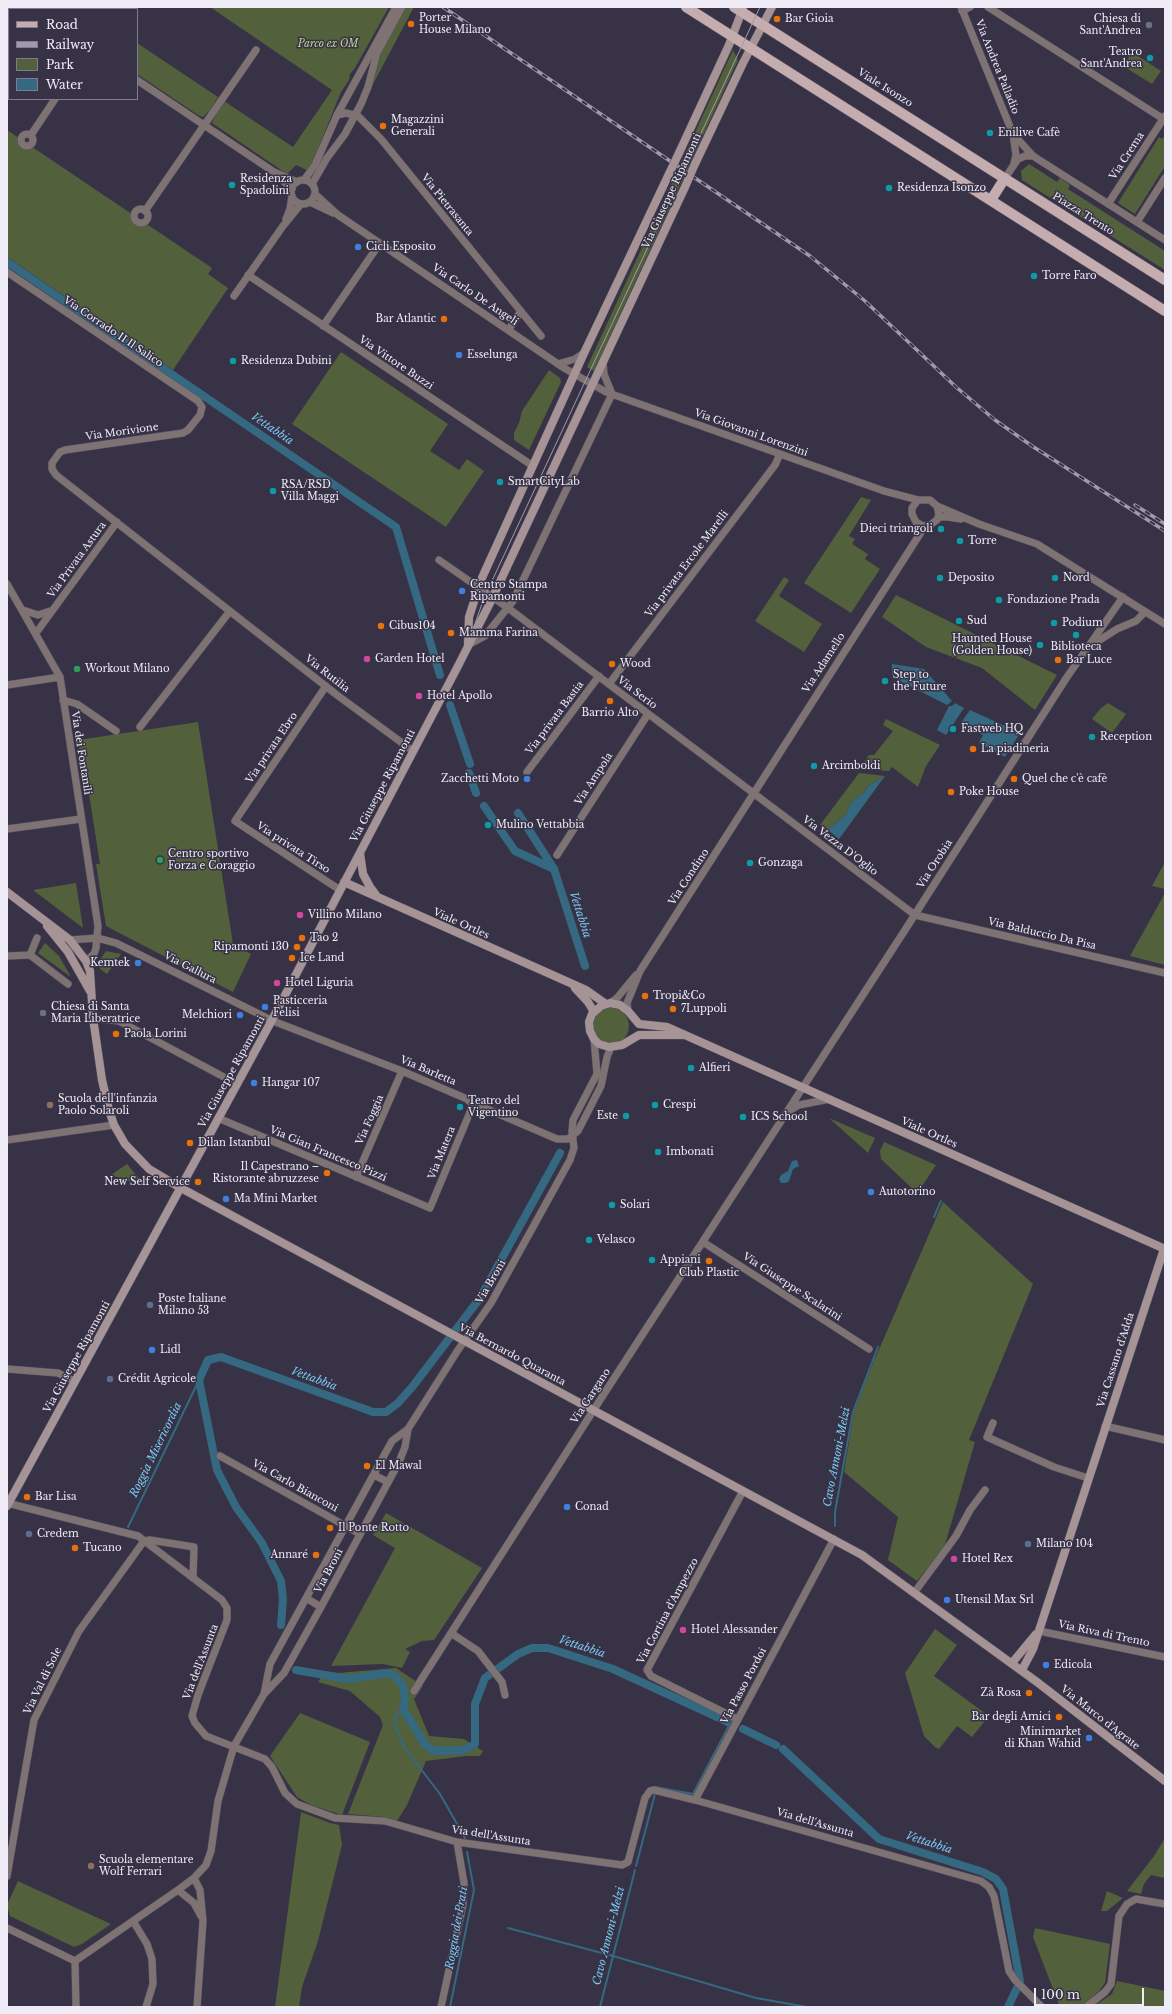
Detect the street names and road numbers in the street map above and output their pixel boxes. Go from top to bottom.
street label: Via Andrea Palladio [973,18,1021,116]
street label: Viale Isonzo [855,66,915,110]
street label: Via Crema [1107,130,1147,182]
street label: Via Giuseppe Ripamonti [640,131,704,251]
street label: Via Pietrasanta [418,172,476,238]
street label: Piazza Trento [1050,190,1116,238]
street label: Via Carlo De Angeli [430,262,520,328]
street label: Via Corrado II Il Salico [61,294,165,370]
street label: Via Vittore Buzzi [357,334,435,392]
street label: Via Giovanni Lorenzini [693,407,809,459]
street label: Via Morivione [85,421,159,443]
street label: Via privata Ercole Marelli [643,508,731,620]
street label: Via Privata Astura [45,520,109,600]
street label: Via Adamello [800,631,848,695]
street label: Via Rutilia [302,653,352,695]
street label: Via Serio [615,674,659,712]
street label: Via privata Bastia [524,679,586,757]
street label: Via dei Fontanili [68,710,94,796]
street label: Via privata Ebro [244,710,300,786]
street label: Via Giuseppe Ripamonti [348,728,418,844]
street label: Via Ampola [573,751,615,807]
street label: Via Vezza D'Oglio [800,814,880,878]
street label: Via privata Tirso [254,820,332,876]
street label: Via Orobia [915,837,955,891]
street label: Via Condino [666,847,712,907]
street label: Viale Ortles [431,906,491,942]
street label: Via Balduccio Da Pisa [987,916,1097,952]
street label: Via Gallura [162,950,218,986]
street label: Via Giuseppe Ripamonti [196,1014,268,1130]
street label: Via Barletta [398,1054,458,1088]
street label: Via Foggia [354,1093,386,1147]
street label: Viale Ortles [899,1115,959,1151]
street label: Via Gian Francesco Pizzi [268,1124,388,1184]
street label: Via Matera [426,1125,458,1181]
street label: Via Giuseppe Scalarini [740,1251,844,1323]
street label: Via Broni [474,1258,508,1306]
street label: Via Giuseppe Ripamonti [41,1299,113,1415]
street label: Via Cassano d'Adda [1095,1311,1137,1409]
street label: Via Bernardo Quaranta [457,1322,567,1388]
street label: Via Gargano [569,1366,613,1426]
street label: Via Carlo Bianconi [250,1457,340,1515]
street label: Via Broni [312,1547,346,1595]
street label: Via Cortina d'Ampezzo [635,1556,701,1666]
street label: Via Riva di Trento [1057,1618,1151,1650]
street label: Via dell'Assunta [181,1623,221,1701]
street label: Via Val di Sole [22,1646,64,1716]
street label: Via Passo Pordoi [719,1646,769,1726]
street label: Via Marco d'Agrate [1058,1683,1142,1753]
street label: Via dell'Assunta [775,1806,855,1840]
street label: Via dell'Assunta [451,1824,531,1848]

